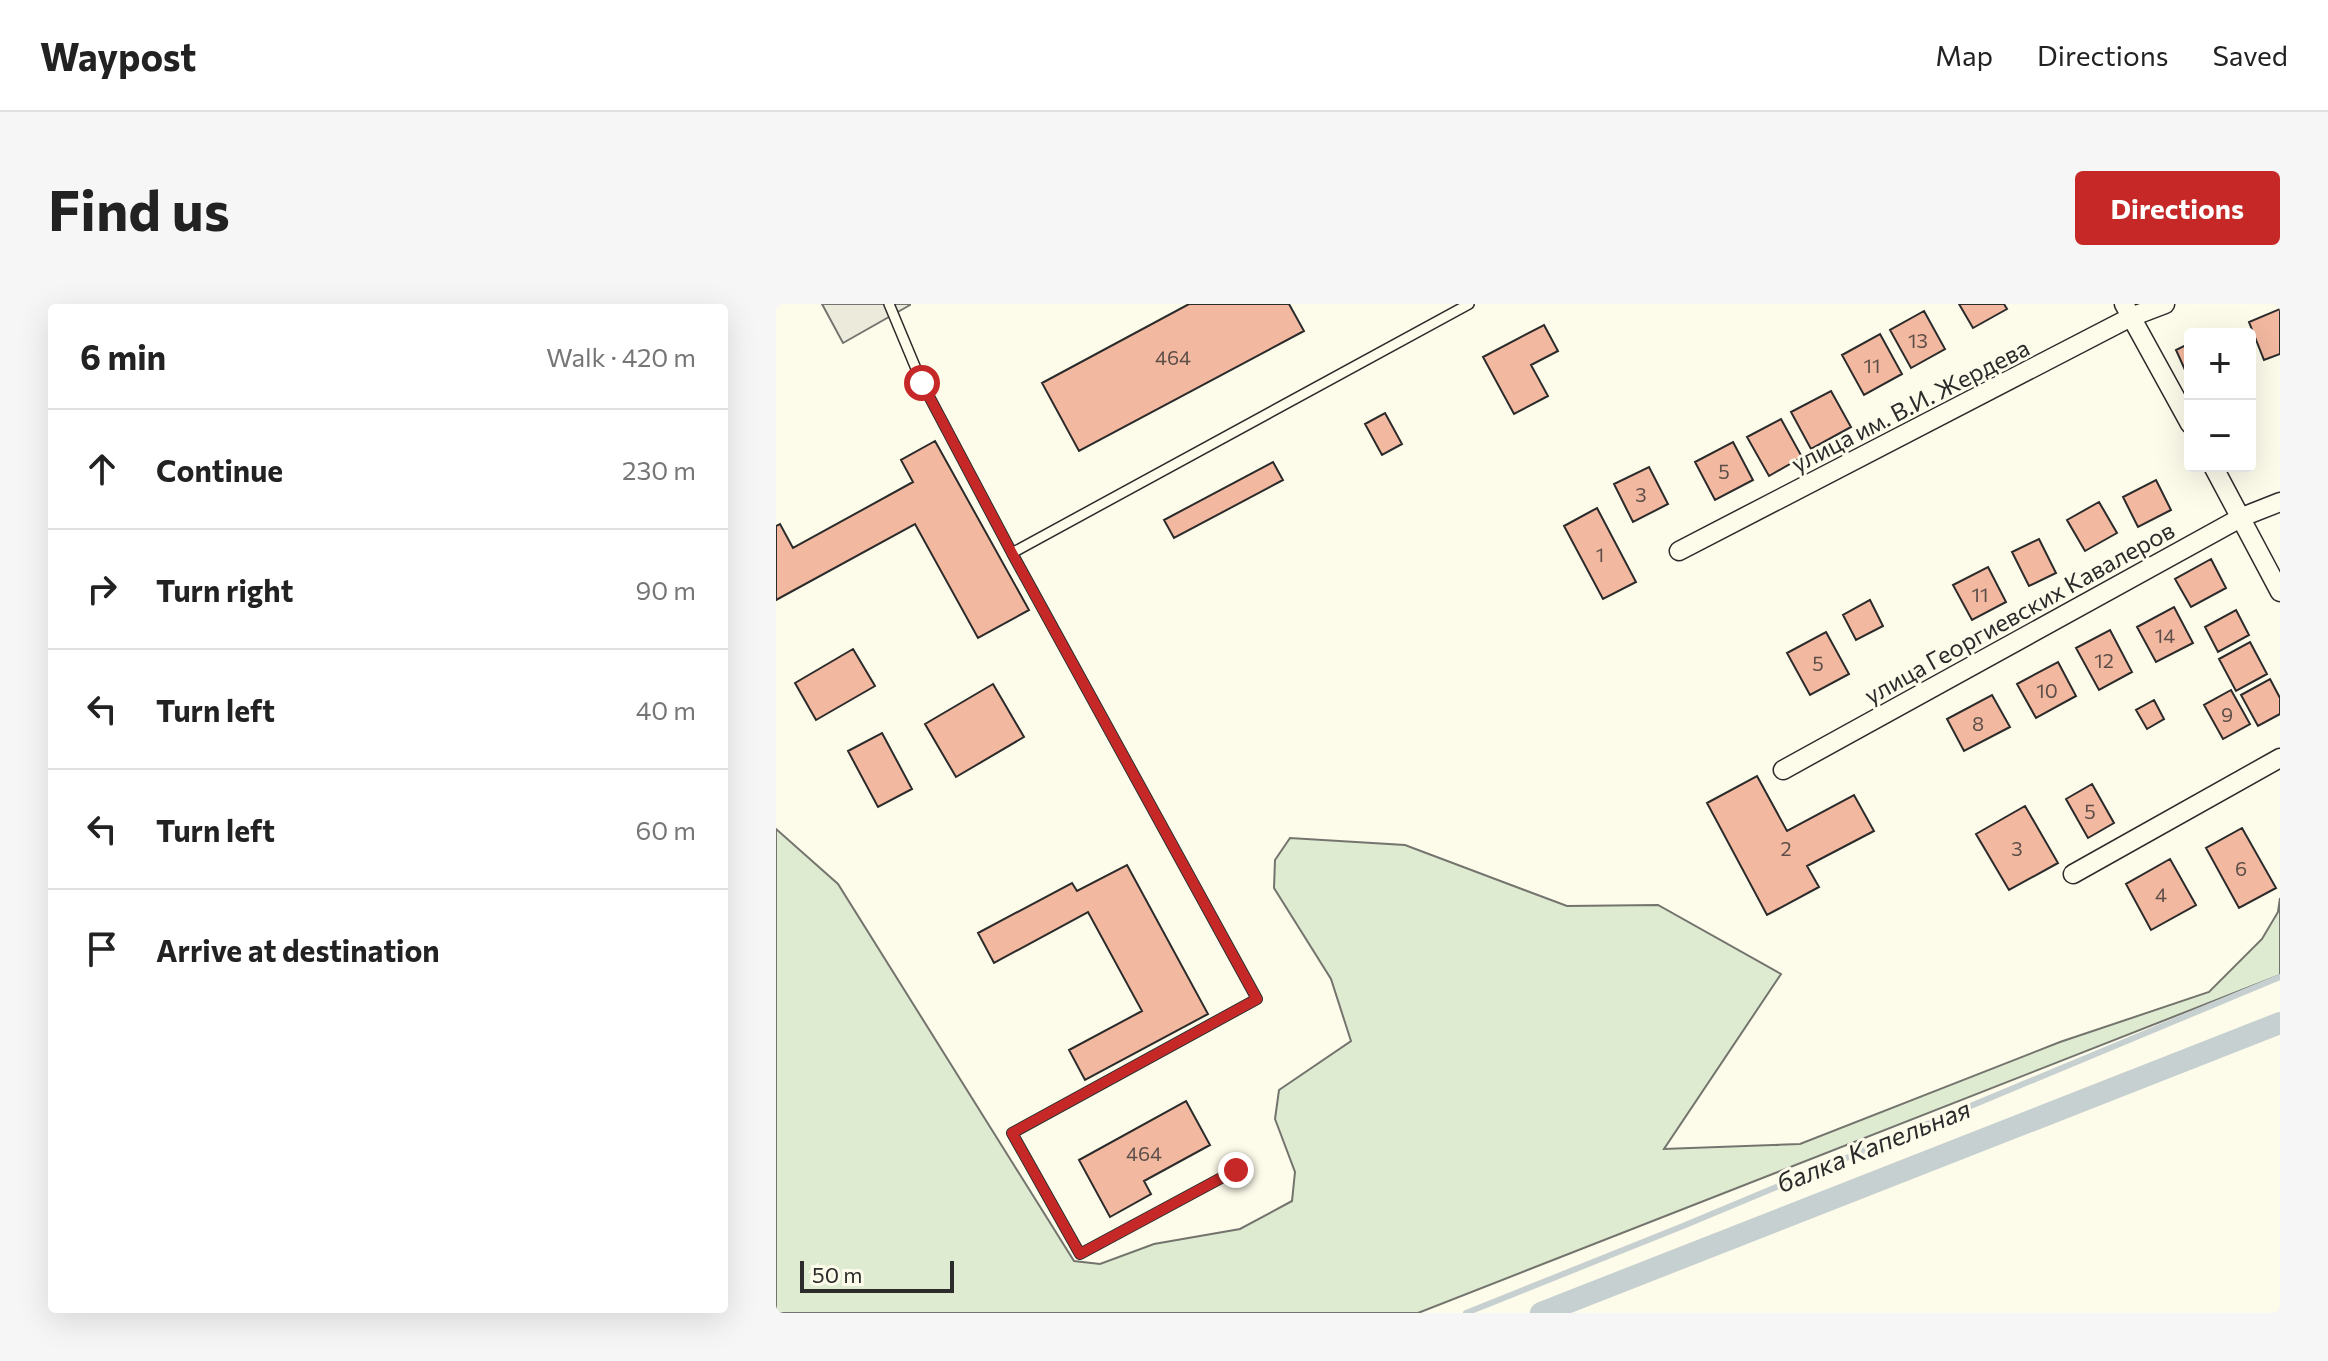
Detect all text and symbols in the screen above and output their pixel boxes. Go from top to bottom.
text: Waypost [40,32,196,79]
text: Map [1935,38,1993,72]
text: Directions [2037,38,2168,72]
text: Saved [2212,38,2288,72]
button: Directions [2075,171,2280,245]
text: Find us [48,174,230,243]
house number: 13 [1908,328,1928,352]
map controls [2184,328,2256,472]
button: + [2184,328,2256,400]
street label: улица им. В.И. Жердева [1786,332,2034,478]
text: 6 min [80,335,166,377]
text: Walk · 420 m [546,341,696,372]
house number: 464 [1155,345,1191,369]
house number: 11 [1863,353,1881,377]
route start [904,365,940,401]
button: − [2184,400,2256,472]
icon: ahead [80,447,124,491]
text: Continue [156,451,283,488]
text: 230 m [622,454,696,485]
house number: 5 [1718,459,1730,483]
house number: 3 [1635,482,1647,506]
street label: улица Георгиевских Кавалеров [1859,515,2179,709]
house number: 1 [1596,542,1604,566]
icon: right [80,567,124,611]
text: Turn right [156,571,293,608]
text: 90 m [636,574,696,605]
house number: 11 [1971,582,1989,606]
house number: 14 [2155,623,2175,647]
house number: 12 [2094,648,2114,672]
house number: 5 [1812,651,1824,675]
house number: 10 [2036,678,2058,702]
icon: left [80,687,124,731]
text: Turn left [156,691,275,728]
text: 40 m [636,694,696,725]
house number: 9 [2221,702,2233,726]
house number: 8 [1972,711,1984,735]
house number: 5 [2084,799,2096,823]
icon: left [80,807,124,851]
text: Turn left [156,811,275,848]
text: 60 m [636,814,696,845]
house number: 2 [1780,836,1792,860]
house number: 3 [2011,836,2023,860]
house number: 6 [2235,856,2247,880]
house number: 4 [2155,882,2167,906]
icon: arrive [80,927,124,971]
text: Arrive at destination [156,931,440,968]
water label: балка Капельная [1772,1092,1974,1198]
house number: 464 [1126,1141,1162,1165]
route end [1218,1152,1254,1188]
scale bar [800,1257,954,1293]
text: 50 m [812,1261,862,1288]

